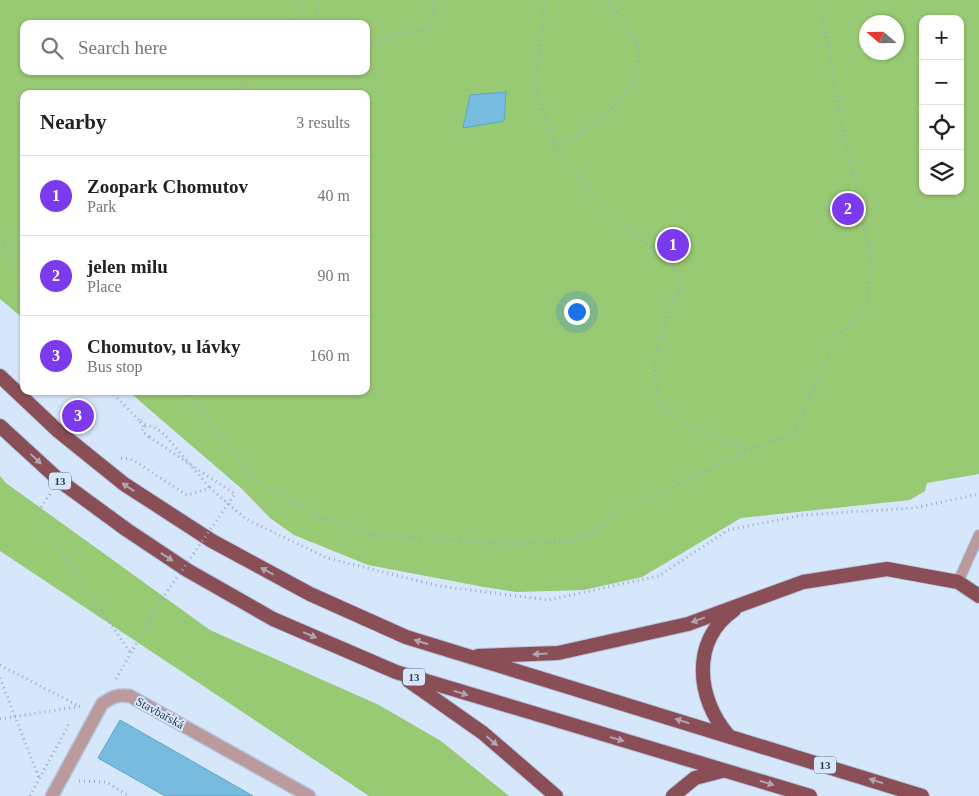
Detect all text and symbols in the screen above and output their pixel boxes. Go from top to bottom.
north arrow [859,15,904,60]
map controls [919,15,964,195]
button: + [919,15,964,60]
search box [20,20,370,75]
icon: search [38,34,66,62]
text: Search here [78,37,167,58]
button: − [919,60,964,105]
button: locate [919,105,964,150]
text: Nearby [40,110,107,134]
text: 3 results [296,114,350,131]
button: layers [919,150,964,195]
text: Zoopark Chomutov [87,176,248,197]
text: 1 [52,187,60,204]
text: 40 m [318,187,350,204]
pin: 2 [832,190,864,228]
text: Park [87,198,116,215]
pin: 1 [657,226,689,264]
text: jelen milu [87,256,168,277]
text: 2 [52,267,60,284]
text: 90 m [318,267,350,284]
text: Place [87,278,122,295]
your location [564,299,590,325]
text: Chomutov, u lávky [87,336,241,357]
text: 3 [52,347,60,364]
text: 160 m [310,347,350,364]
text: Bus stop [87,358,143,375]
pin: 3 [62,397,94,435]
one-way arrow [29,453,41,465]
road number: 13 [49,472,71,490]
one-way arrow [122,482,135,491]
one-way arrow [161,552,174,562]
one-way arrow [261,566,274,575]
one-way arrow [690,616,705,624]
one-way arrow [303,631,317,639]
one-way arrow [413,638,428,646]
one-way arrow [531,650,547,658]
road number: 13 [403,669,425,686]
one-way arrow [454,689,469,697]
street label: Stavbařská [134,694,187,732]
one-way arrow [674,716,689,724]
one-way arrow [486,735,498,747]
one-way arrow [610,735,625,743]
road number: 13 [814,756,836,774]
one-way arrow [868,776,883,784]
one-way arrow [760,780,775,788]

